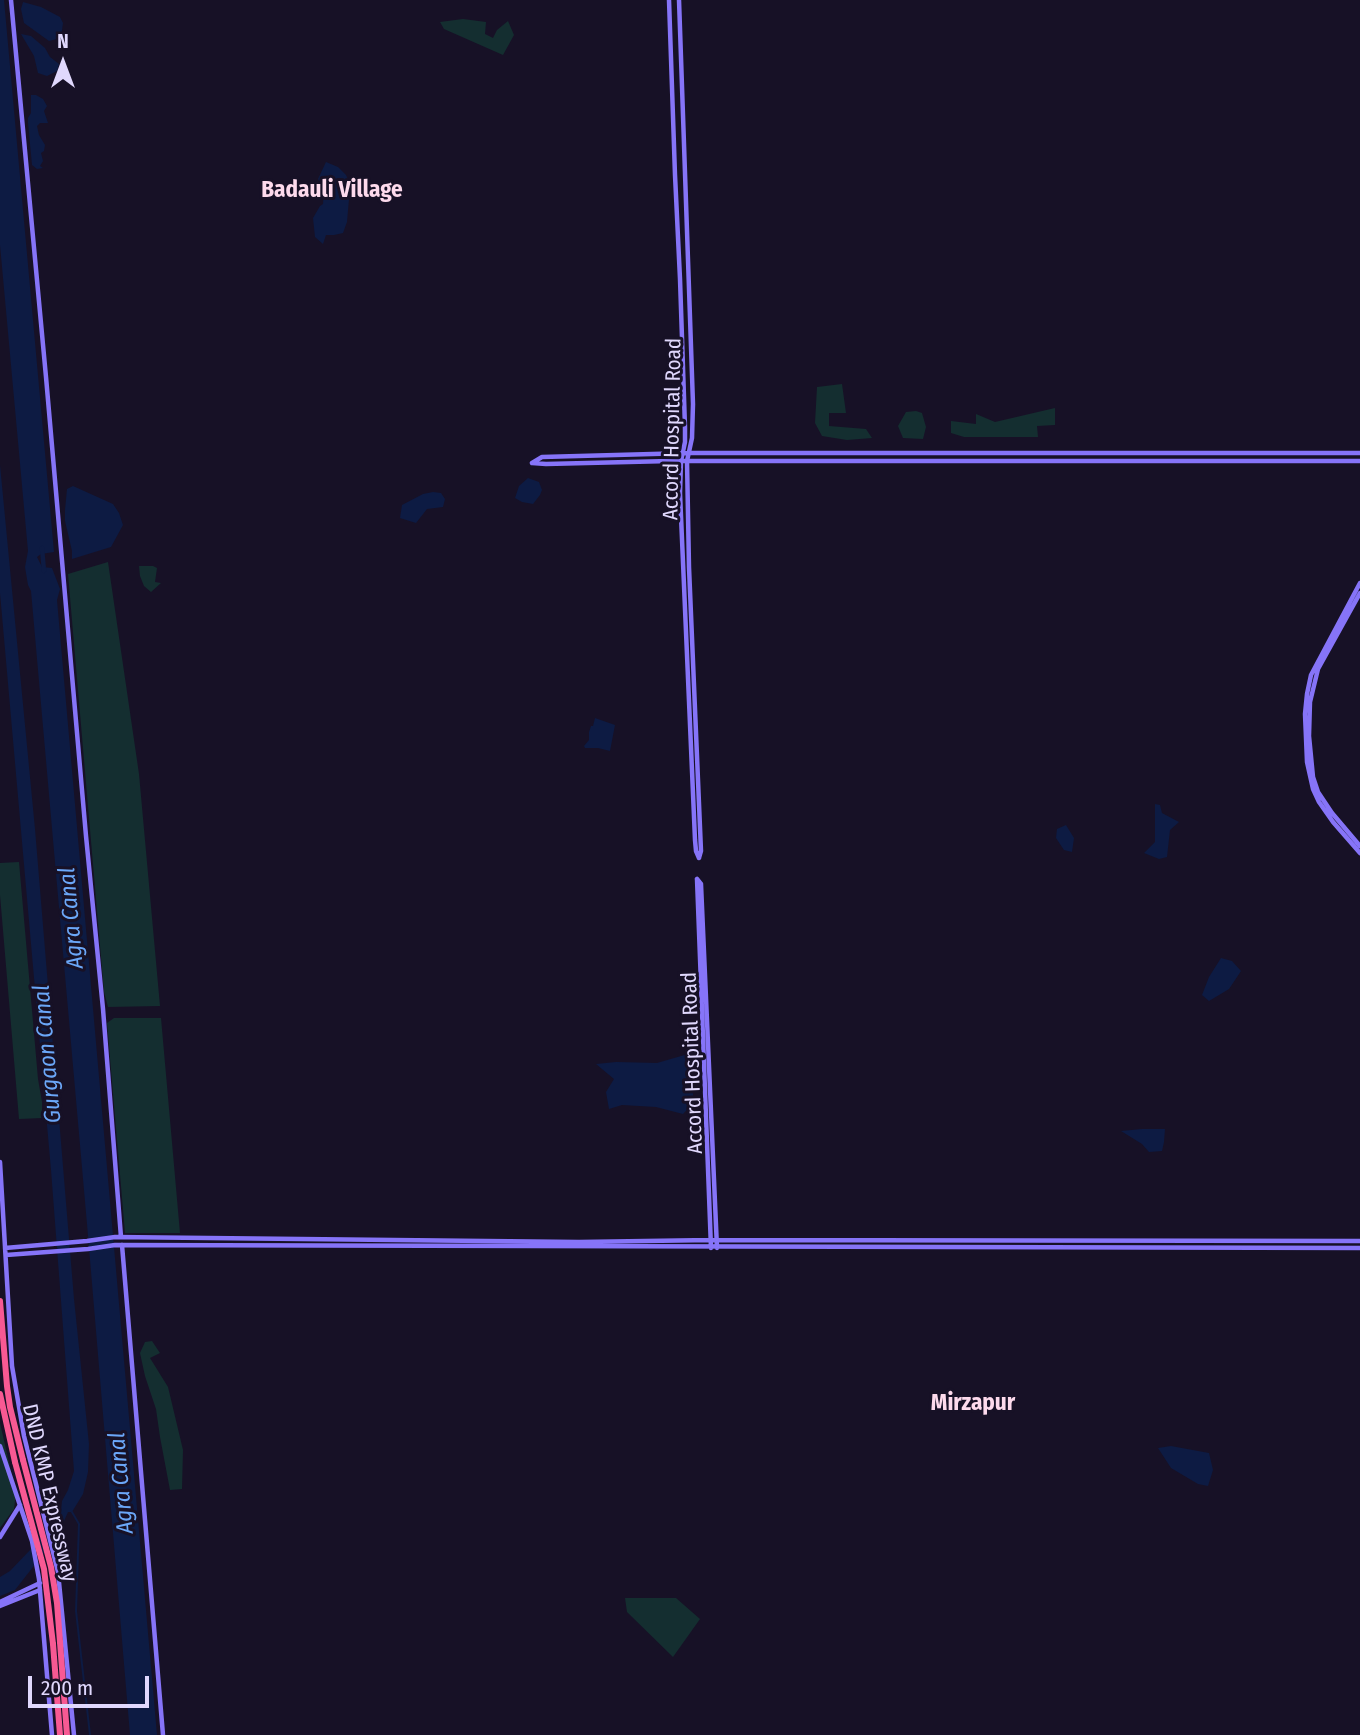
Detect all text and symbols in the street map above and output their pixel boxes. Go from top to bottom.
north arrow [28,28,98,98]
text: N [57,30,69,53]
district label: Badauli Village [261,177,403,205]
street label: Accord Hospital Road [659,338,687,520]
water label: Agra Canal [54,866,90,970]
street label: Accord Hospital Road [677,972,709,1154]
water label: Gurgaon Canal [28,984,68,1124]
district label: Mirzapur [931,1390,1015,1418]
street label: DND KMP Expressway [16,1402,82,1584]
water label: Agra Canal [104,1431,140,1535]
scale bar [32,1662,152,1706]
text: 200 m [41,1675,93,1701]

